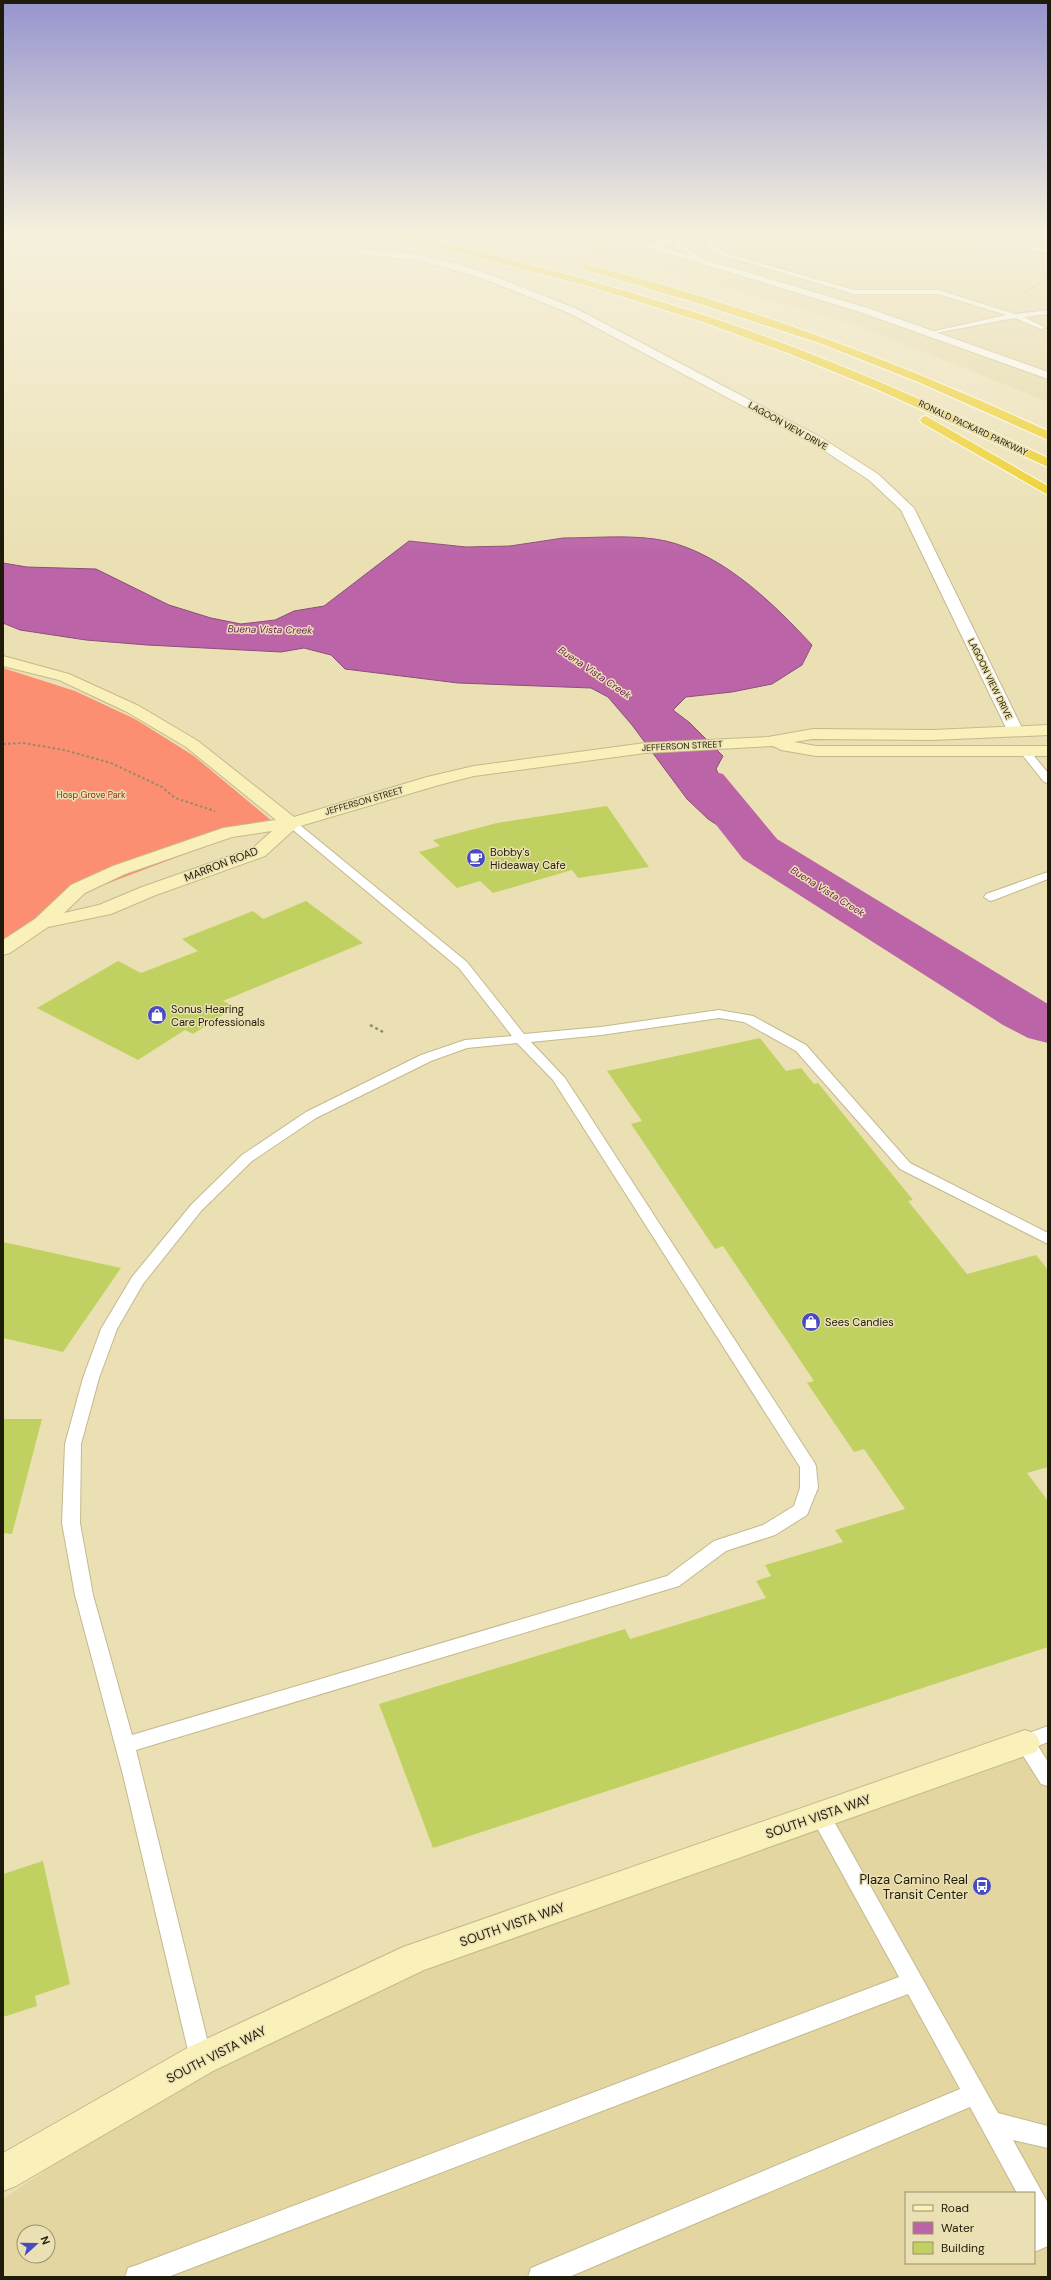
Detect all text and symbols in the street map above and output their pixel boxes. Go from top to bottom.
street label: RONALD PACKARD PARKWAY [916,397,1030,459]
street label: LAGOON VIEW DRIVE [746,399,830,453]
water label: Buena Vista Creek [227,622,313,637]
street label: LAGOON VIEW DRIVE [965,636,1015,722]
water label: Buena Vista Creek [556,643,634,702]
street label: JEFFERSON STREET [641,738,723,754]
street label: JEFFERSON STREET [323,784,405,818]
park label: Hosp Grove Park [57,789,126,801]
street label: MARRON ROAD [182,843,260,885]
place label: Bobby's Hideaway Cafe [490,845,566,872]
cafe icon: Bobby's Hideaway Cafe [465,847,487,869]
water label: Buena Vista Creek [788,863,868,920]
place label: Sonus Hearing Care Professionals [171,1002,265,1029]
shop icon: Sonus Hearing Care Professionals [146,1004,168,1026]
shop icon: Sees Candies [800,1311,822,1333]
place label: Sees Candies [825,1315,894,1329]
street label: SOUTH VISTA WAY [763,1790,873,1842]
place label: Plaza Camino Real Transit Center [860,1871,968,1903]
bus stop icon: Plaza Camino Real Transit Center [971,1875,993,1897]
street label: SOUTH VISTA WAY [457,1898,567,1950]
street label: SOUTH VISTA WAY [163,2022,270,2087]
legend [905,2192,1035,2264]
text: Road [941,2200,969,2216]
text: Water [941,2220,975,2236]
north arrow [16,2224,56,2264]
text: N [37,2234,53,2247]
text: Building [941,2240,985,2256]

